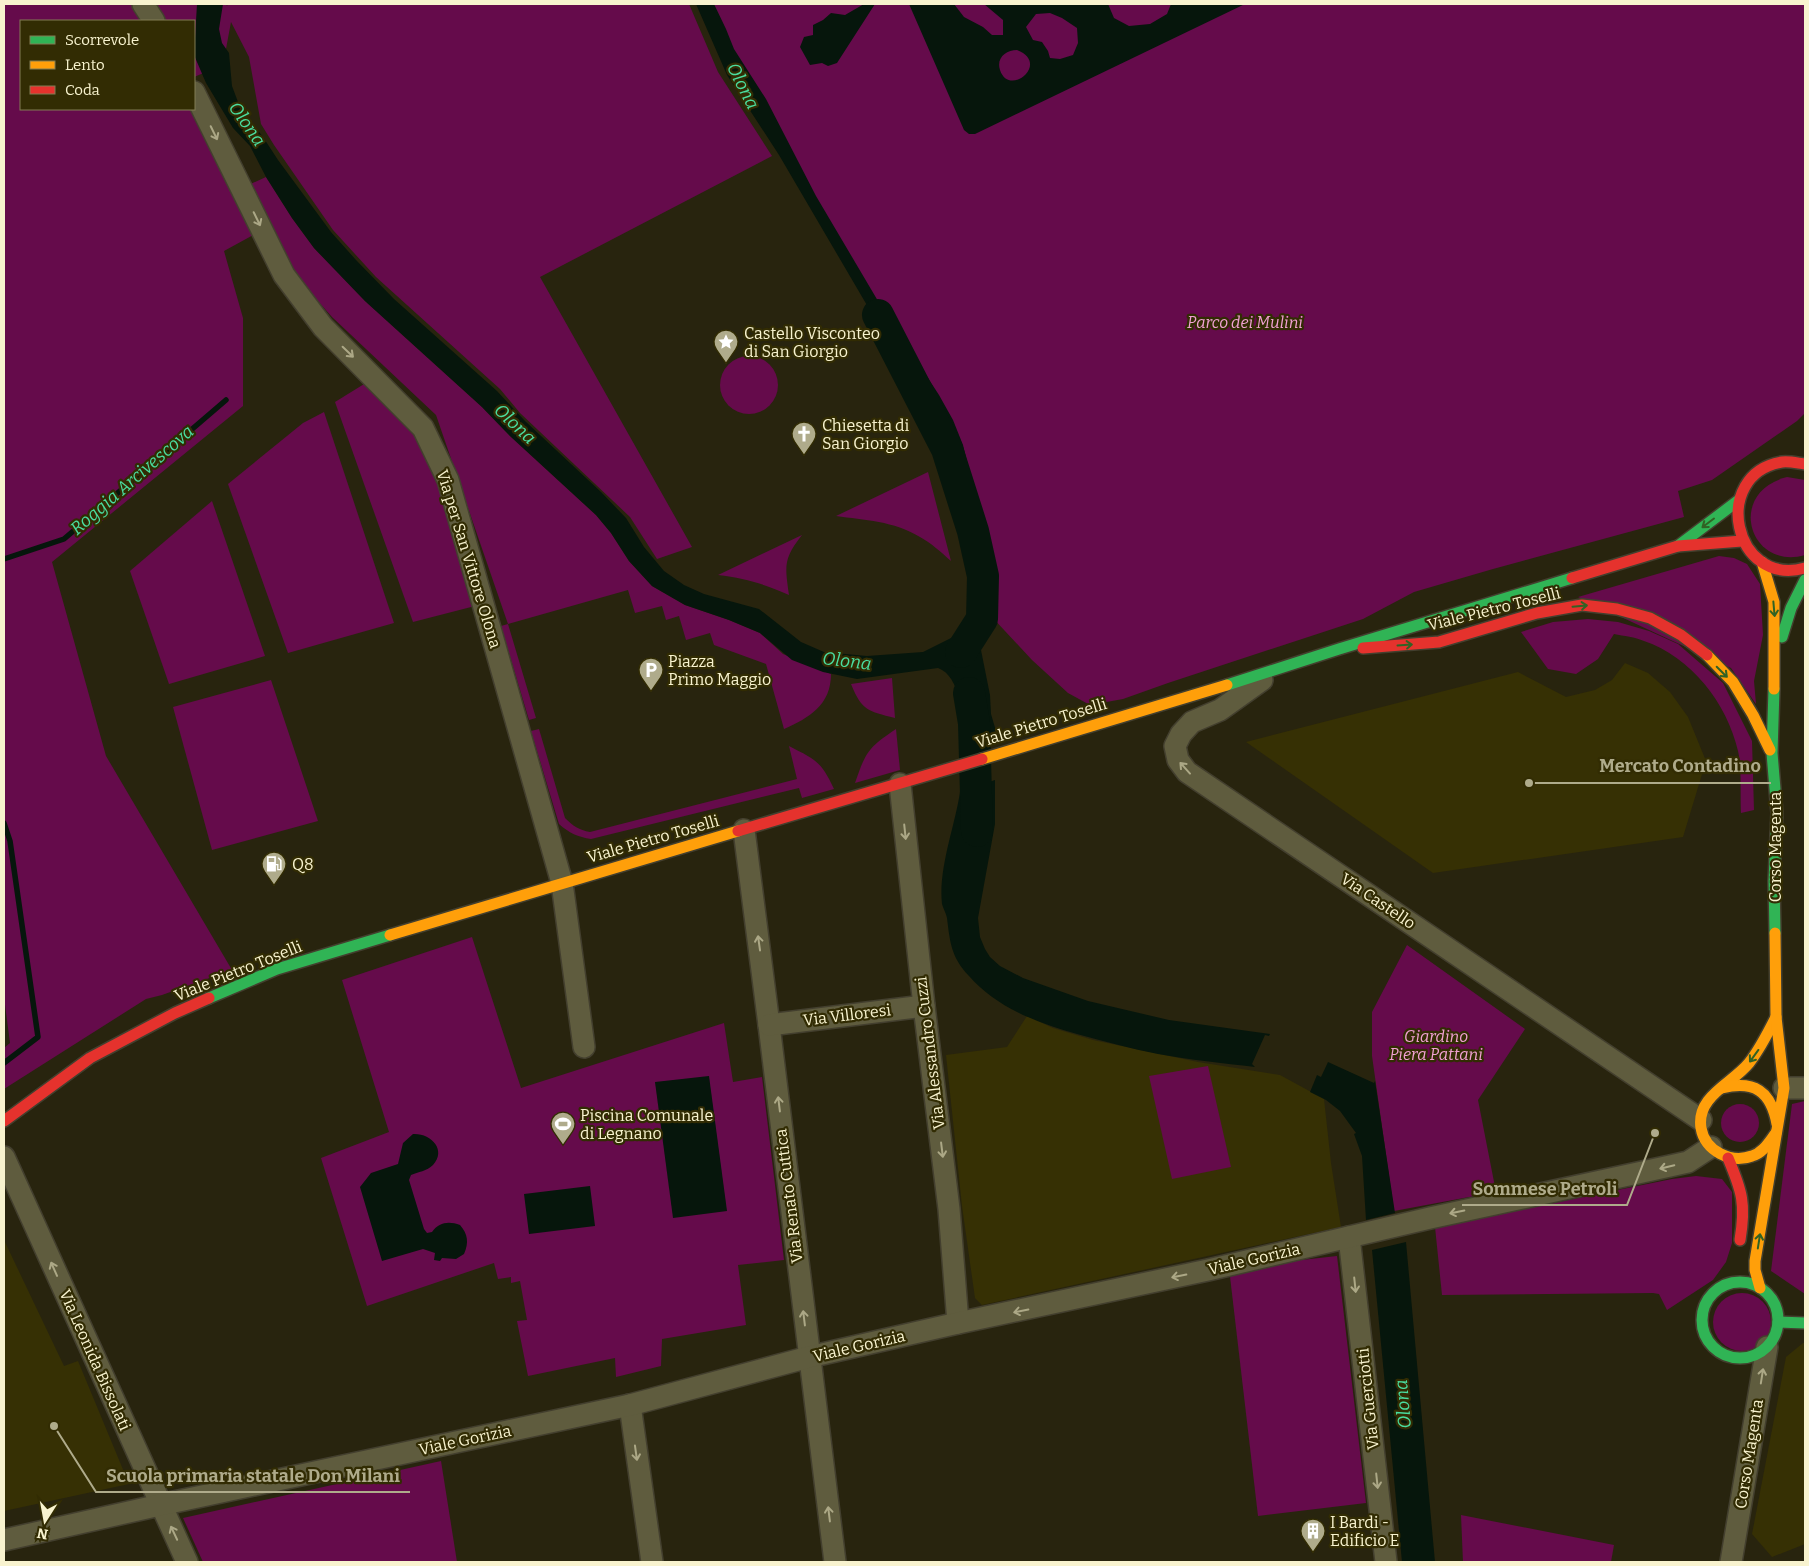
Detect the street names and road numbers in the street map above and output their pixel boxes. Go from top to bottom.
street label: Via per San Vittore Olona [433,467,505,651]
street label: Viale Pietro Toselli [1426,583,1563,635]
street label: Viale Pietro Toselli [973,694,1109,752]
street label: Corso Magenta [1766,791,1785,902]
street label: Viale Pietro Toselli [585,811,721,867]
street label: Via Castello [1337,869,1419,933]
street label: Viale Pietro Toselli [171,937,305,1005]
street label: Via Alessandro Cuzzi [911,975,949,1131]
street label: Via Villoresi [802,1000,892,1030]
street label: Via Renato Cuttica [771,1127,807,1264]
street label: Viale Gorizia [1206,1239,1302,1279]
street label: Via Leonida Bissolati [55,1286,135,1434]
street label: Viale Gorizia [811,1326,907,1366]
street label: Via Guerciotti [1353,1347,1383,1451]
street label: Corso Magenta [1731,1398,1767,1510]
street label: Viale Gorizia [417,1421,513,1459]

